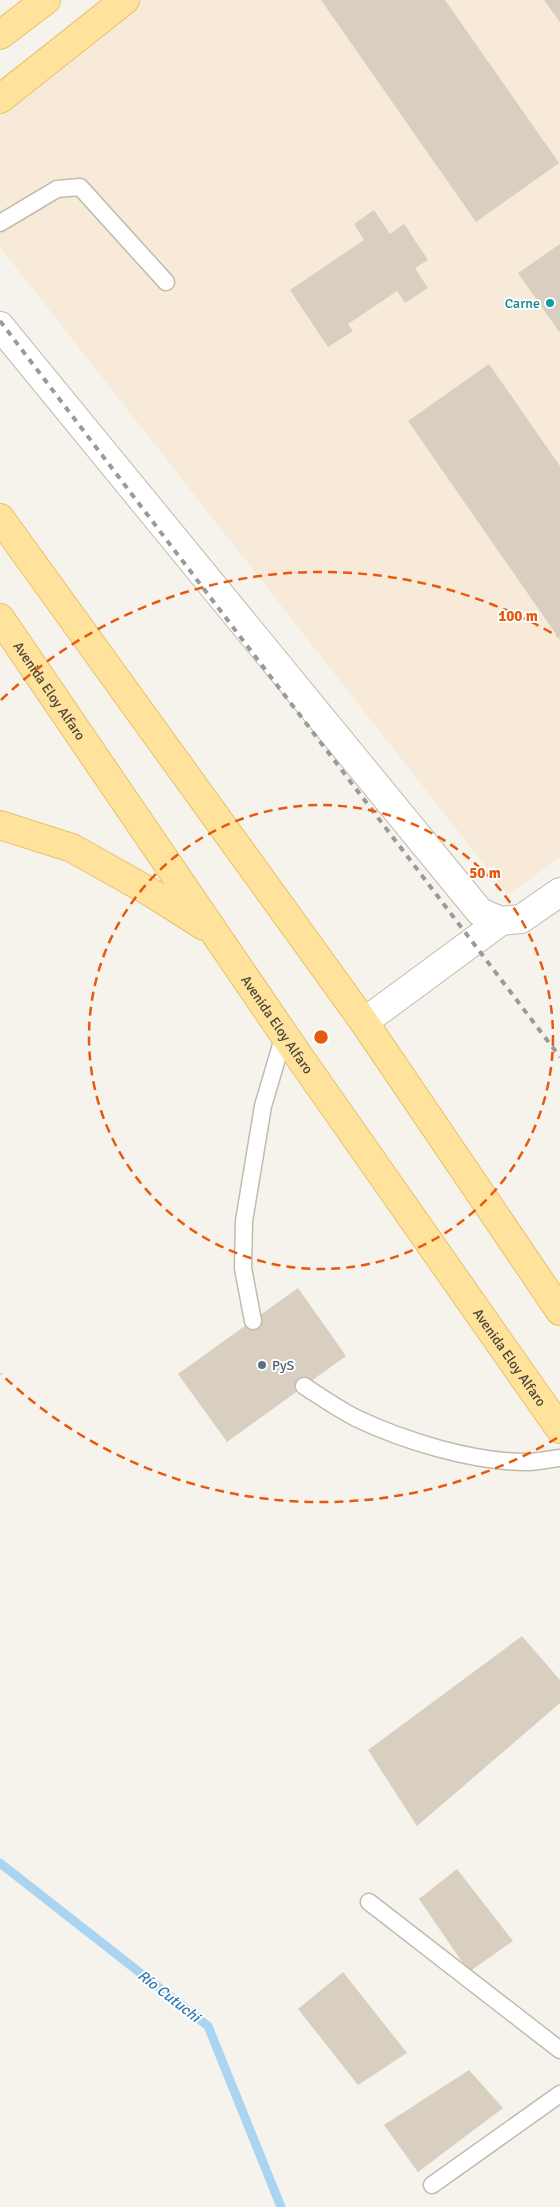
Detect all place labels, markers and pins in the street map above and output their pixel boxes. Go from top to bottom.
place label: Carne [505,295,540,312]
marker: Carne [544,297,556,309]
centre of rings [312,1028,330,1046]
place label: PyS [272,1357,294,1374]
marker: PyS [256,1359,268,1371]

